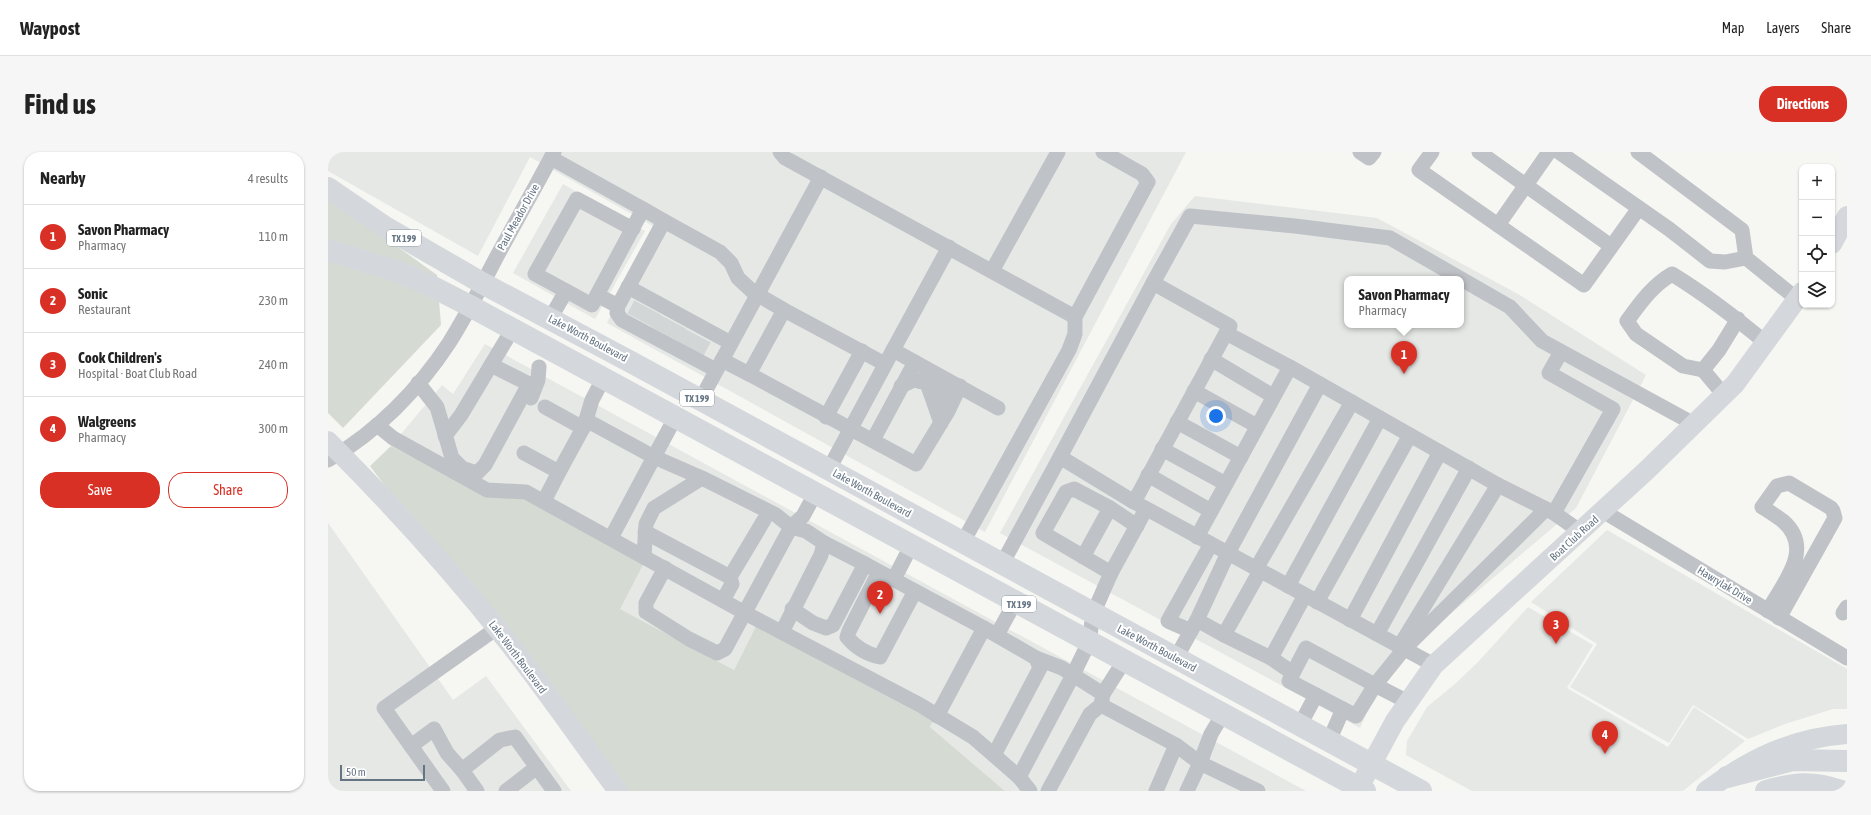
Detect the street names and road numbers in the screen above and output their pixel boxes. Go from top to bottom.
street label: Paul Meador Drive [495,182,541,252]
road number: TX 199 [387,230,421,246]
street label: Lake Worth Boulevard [546,312,630,364]
road number: TX 199 [680,390,714,406]
street label: Lake Worth Boulevard [831,466,913,520]
street label: Boat Club Road [1547,513,1601,563]
street label: Hawrylak Drive [1696,564,1754,606]
road number: TX 199 [1002,596,1036,612]
street label: Lake Worth Boulevard [487,618,549,696]
street label: Lake Worth Boulevard [1115,622,1199,674]

